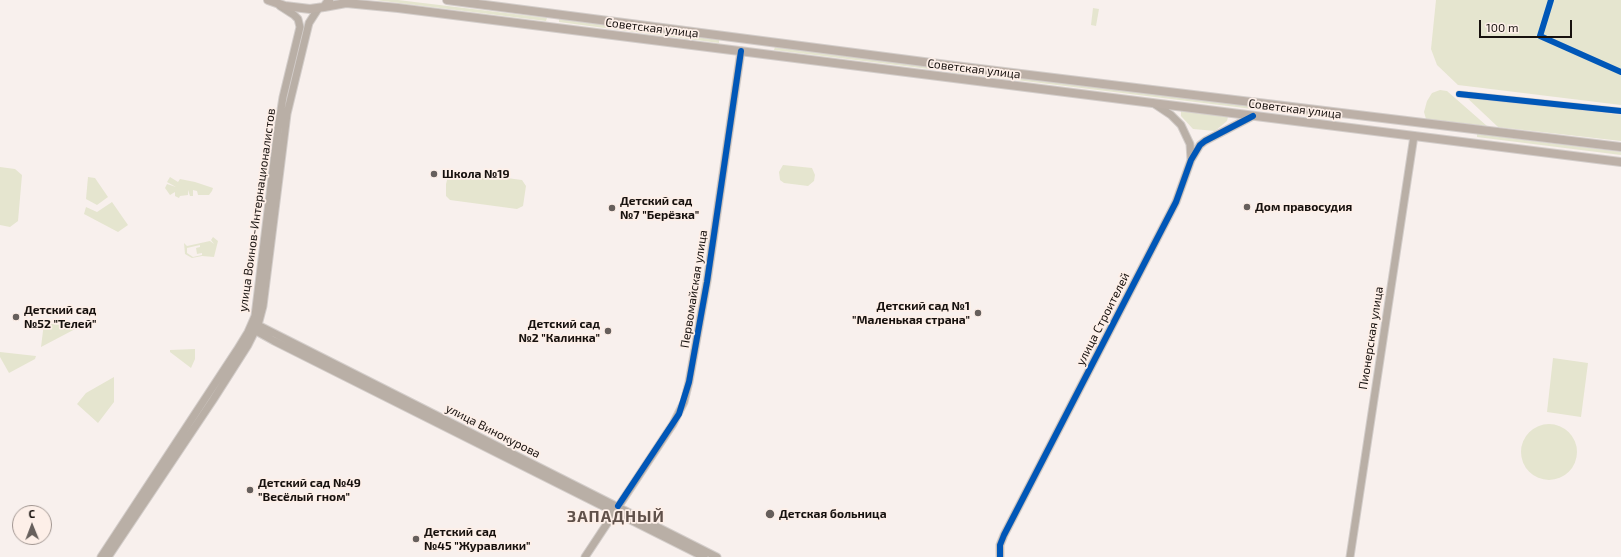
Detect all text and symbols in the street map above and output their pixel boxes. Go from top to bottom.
scale bar [1481,12,1574,38]
street label: Советская улица [605,15,699,41]
text: 100 m [1486,20,1518,34]
street label: Советская улица [927,56,1021,82]
street label: Советская улица [1248,96,1342,122]
street label: улица Воинов-Интернационалистов [236,107,278,313]
place label: Школа №19 [442,167,510,181]
marker: Школа №19 [429,169,439,179]
place label: Детский сад №7 "Берёзка" [620,194,699,222]
place label: Дом правосудия [1255,200,1352,214]
marker: Дом правосудия [1242,202,1252,212]
marker: Детский сад №7 "Берёзка" [607,203,617,213]
street label: Первомайская улица [678,229,710,349]
street label: улица Строителей [1073,270,1133,368]
street label: Пионерская улица [1356,285,1386,391]
place label: Детский сад №1 "Маленькая страна" [852,299,970,327]
place label: Детский сад №52 "Телей" [24,303,96,331]
marker: Детский сад №1 "Маленькая страна" [973,308,983,318]
marker: Детский сад №52 "Телей" [11,312,21,322]
place label: Детский сад №2 "Калинка" [518,317,600,345]
marker: Детский сад №2 "Калинка" [603,326,613,336]
street label: улица Винокурова [443,401,543,461]
place label: Детский сад №49 "Весёлый гном" [258,476,361,504]
marker: Детский сад №49 "Весёлый гном" [245,485,255,495]
north arrow [12,505,52,545]
text: С [28,507,35,520]
district label: ЗАПАДНЫЙ [567,507,665,527]
place label: Детская больница [779,507,887,521]
marker: Детская больница [764,508,776,520]
place label: Детский сад №45 "Журавлики" [424,525,530,553]
marker: Детский сад №45 "Журавлики" [411,534,421,544]

